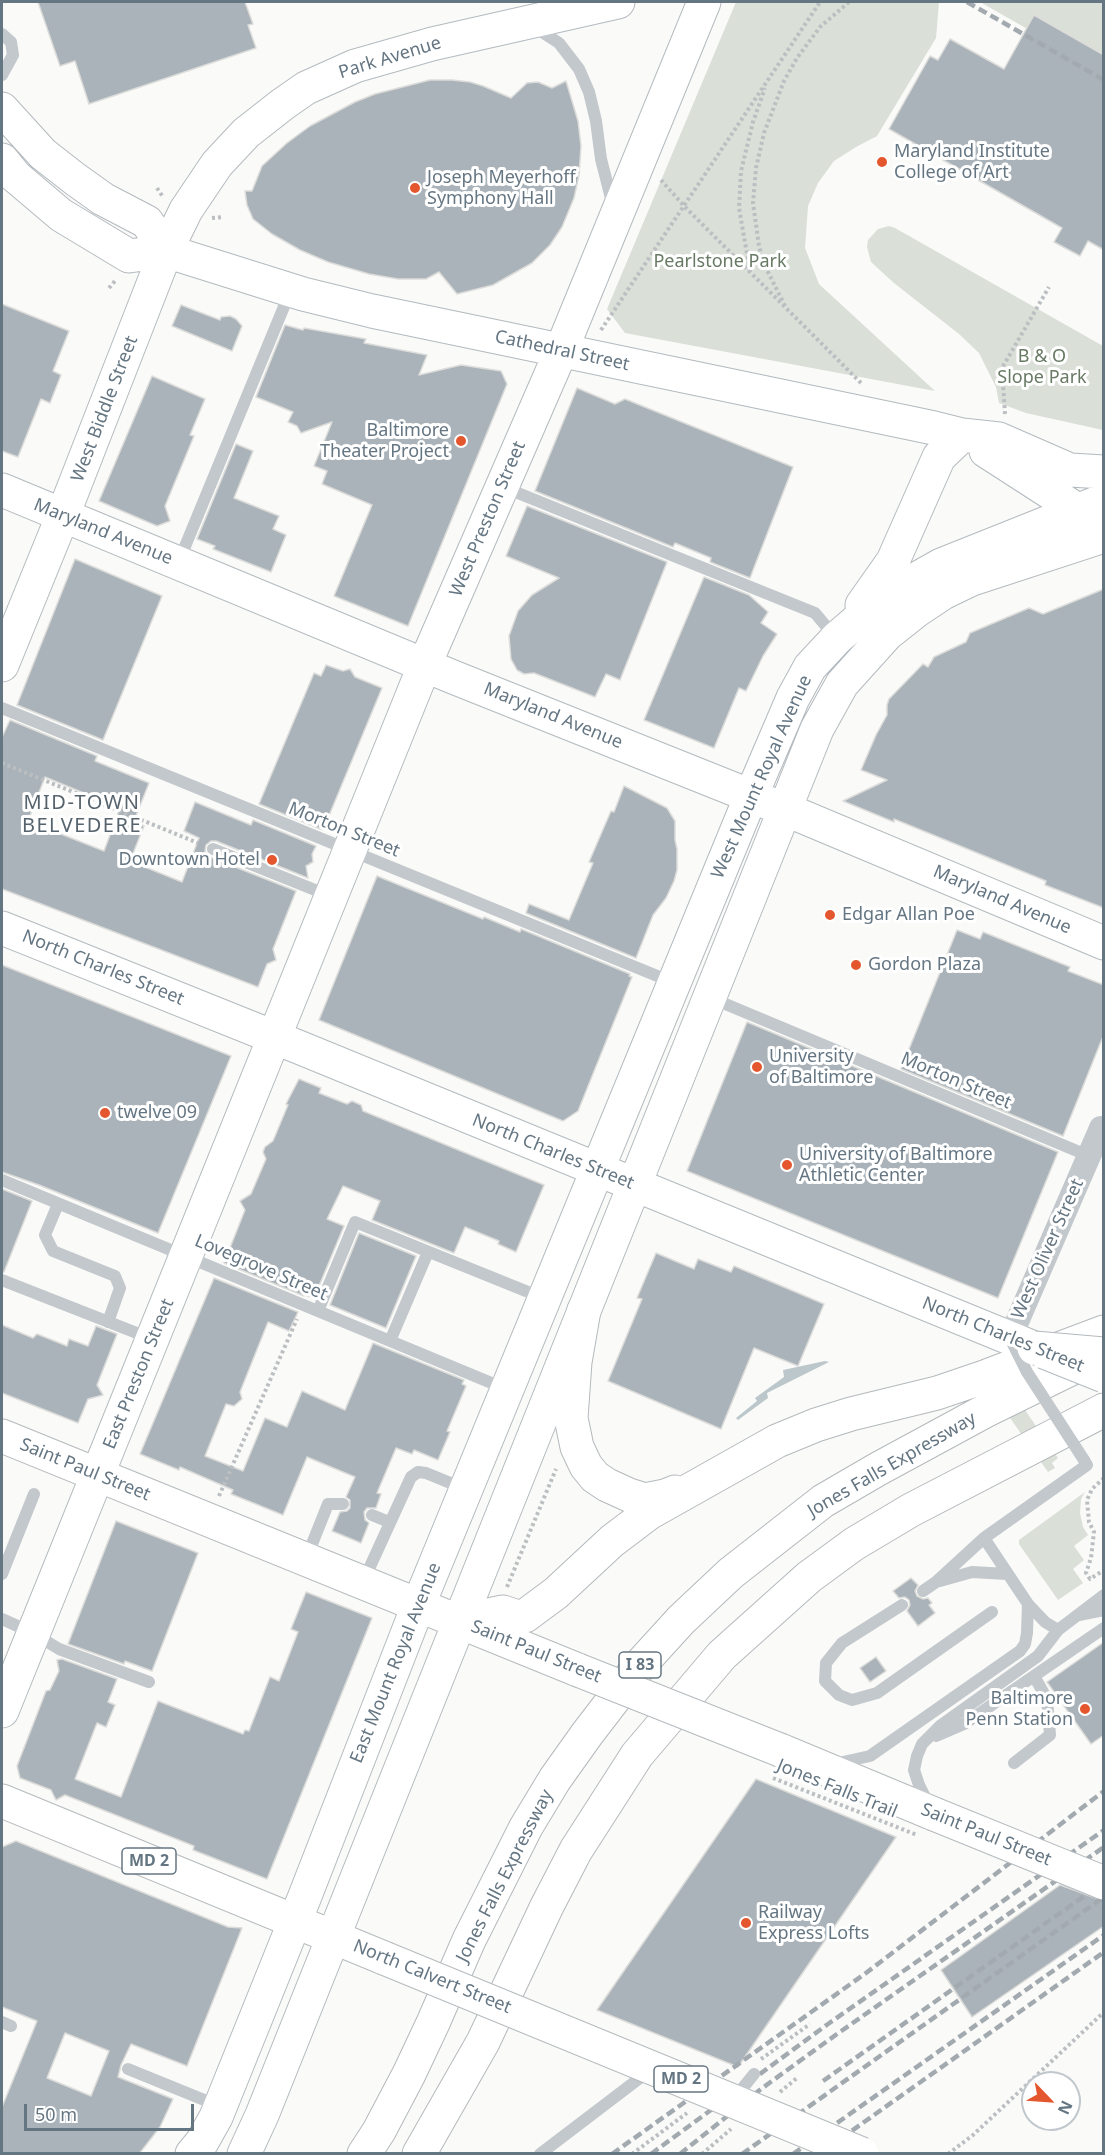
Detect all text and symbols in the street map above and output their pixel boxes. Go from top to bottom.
street label: Park Avenue [336,32,444,84]
place label: Maryland Institute College of Art [894,141,1050,184]
marker: Maryland Institute College of Art [875,155,889,169]
place label: Joseph Meyerhoff Symphony Hall [427,167,576,210]
marker: Joseph Meyerhoff Symphony Hall [408,181,422,195]
park label: Pearlstone Park [653,251,787,273]
street label: Cathedral Street [493,326,631,376]
street label: West Biddle Street [67,333,143,485]
park label: B & O Slope Park [997,346,1087,388]
place label: Baltimore Theater Project [320,420,449,462]
marker: Baltimore Theater Project [454,434,468,448]
street label: West Preston Street [446,438,530,600]
street label: Maryland Avenue [30,494,176,570]
street label: West Mount Royal Avenue [707,672,817,882]
street label: Maryland Avenue [480,678,626,754]
district label: MID-TOWN BELVEDERE [22,791,142,838]
street label: Morton Street [285,798,403,862]
place label: Downtown Hotel [119,849,260,871]
marker: Downtown Hotel [265,853,279,867]
street label: Maryland Avenue [930,861,1074,939]
place label: Edgar Allan Poe [842,904,975,926]
marker: Edgar Allan Poe [823,908,837,922]
street label: North Charles Street [19,926,187,1010]
place label: Gordon Plaza [868,954,981,976]
marker: Gordon Plaza [849,958,863,972]
place label: University of Baltimore [769,1046,873,1088]
street label: Morton Street [897,1048,1015,1114]
marker: University of Baltimore [750,1060,764,1074]
place label: twelve 09 [117,1102,197,1124]
marker: twelve 09 [98,1106,112,1120]
street label: North Charles Street [469,1110,637,1194]
place label: University of Baltimore Athletic Center [799,1144,993,1186]
marker: University of Baltimore Athletic Center [780,1158,794,1172]
street label: West Oliver Street [1007,1175,1089,1323]
street label: Lovegrove Street [191,1230,331,1306]
street label: North Charles Street [919,1293,1087,1377]
street label: East Preston Street [99,1296,179,1452]
street label: Jones Falls Expressway [804,1408,980,1522]
street label: Saint Paul Street [17,1434,153,1506]
street label: East Mount Royal Avenue [346,1560,446,1766]
street label: Saint Paul Street [468,1616,604,1688]
road number: I 83 [619,1652,661,1678]
place label: Baltimore Penn Station [965,1688,1073,1730]
marker: Baltimore Penn Station [1078,1702,1092,1716]
street label: Jones Falls Trail [774,1755,900,1823]
street label: Jones Falls Expressway [452,1786,558,1966]
street label: Saint Paul Street [918,1799,1054,1871]
road number: MD 2 [122,1848,176,1874]
place label: Railway Express Lofts [758,1902,869,1944]
marker: Railway Express Lofts [739,1916,753,1930]
street label: North Calvert Street [350,1935,514,2019]
road number: MD 2 [654,2066,708,2092]
north arrow [1021,2071,1081,2131]
scale bar [27,2092,196,2130]
text: N [1053,2097,1078,2118]
text: 50 m [35,2102,77,2126]

